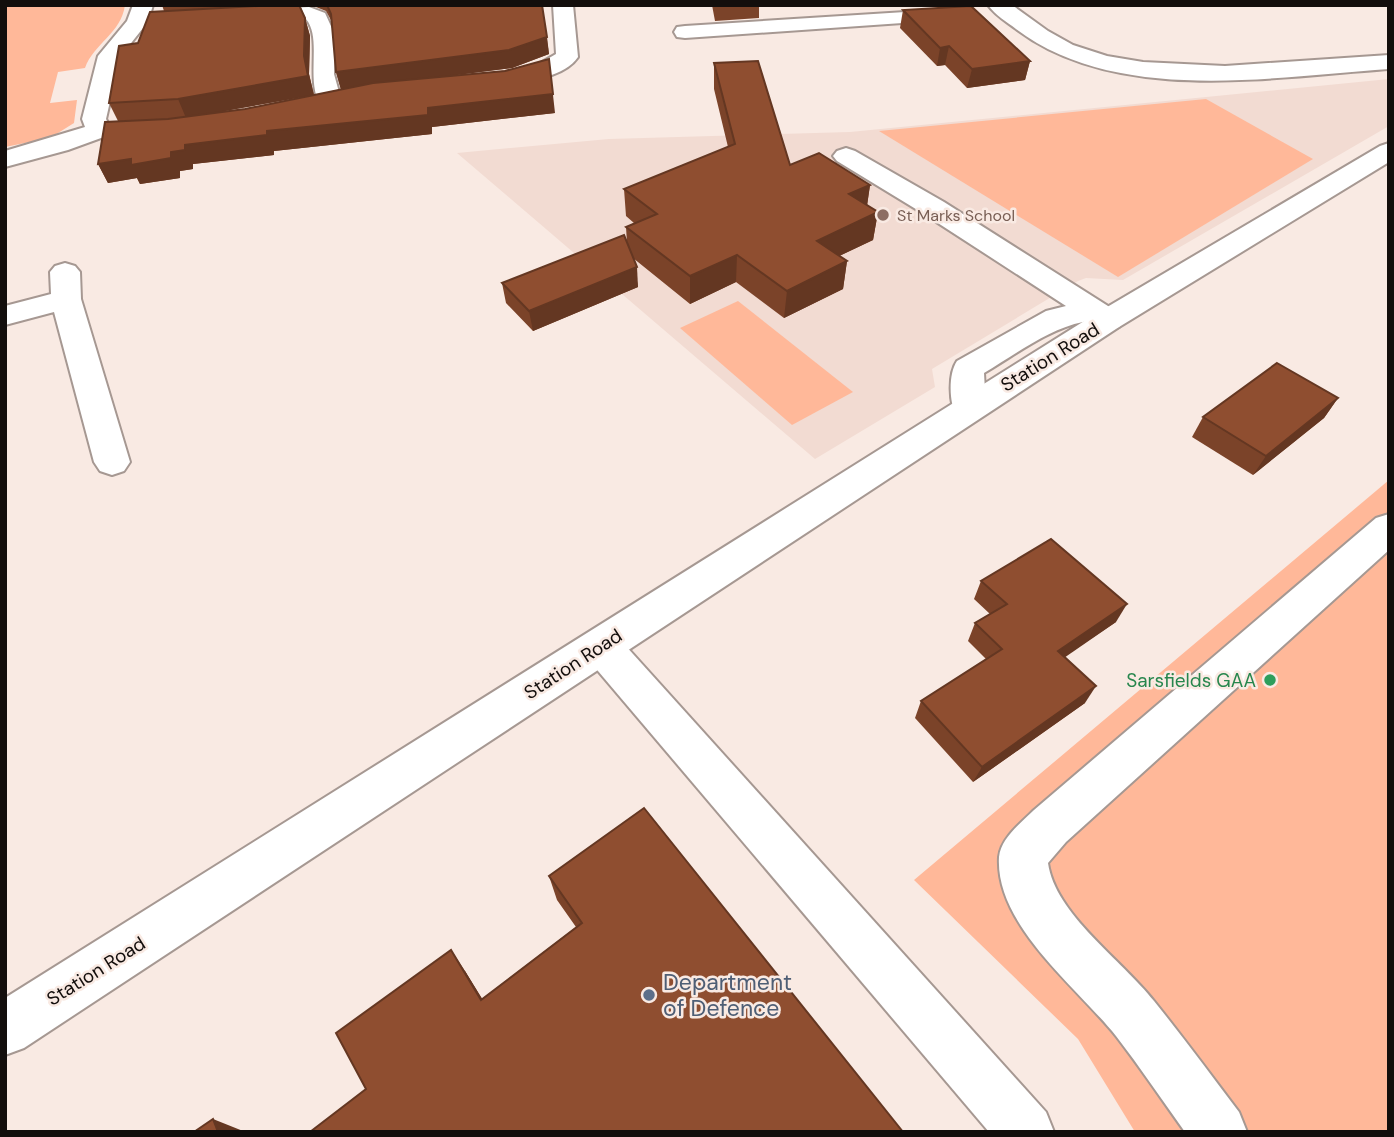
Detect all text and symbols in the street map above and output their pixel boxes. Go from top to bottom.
place label: St Marks School [897,205,1015,226]
marker: St Marks School [875,207,891,223]
street label: Station Road [996,317,1104,397]
street label: Station Road [519,623,627,705]
place label: Sarsfields GAA [1126,668,1256,693]
marker: Sarsfields GAA [1262,672,1278,688]
street label: Station Road [42,931,150,1011]
place label: Department of Defence [663,967,792,1023]
marker: Department of Defence [641,987,657,1003]

